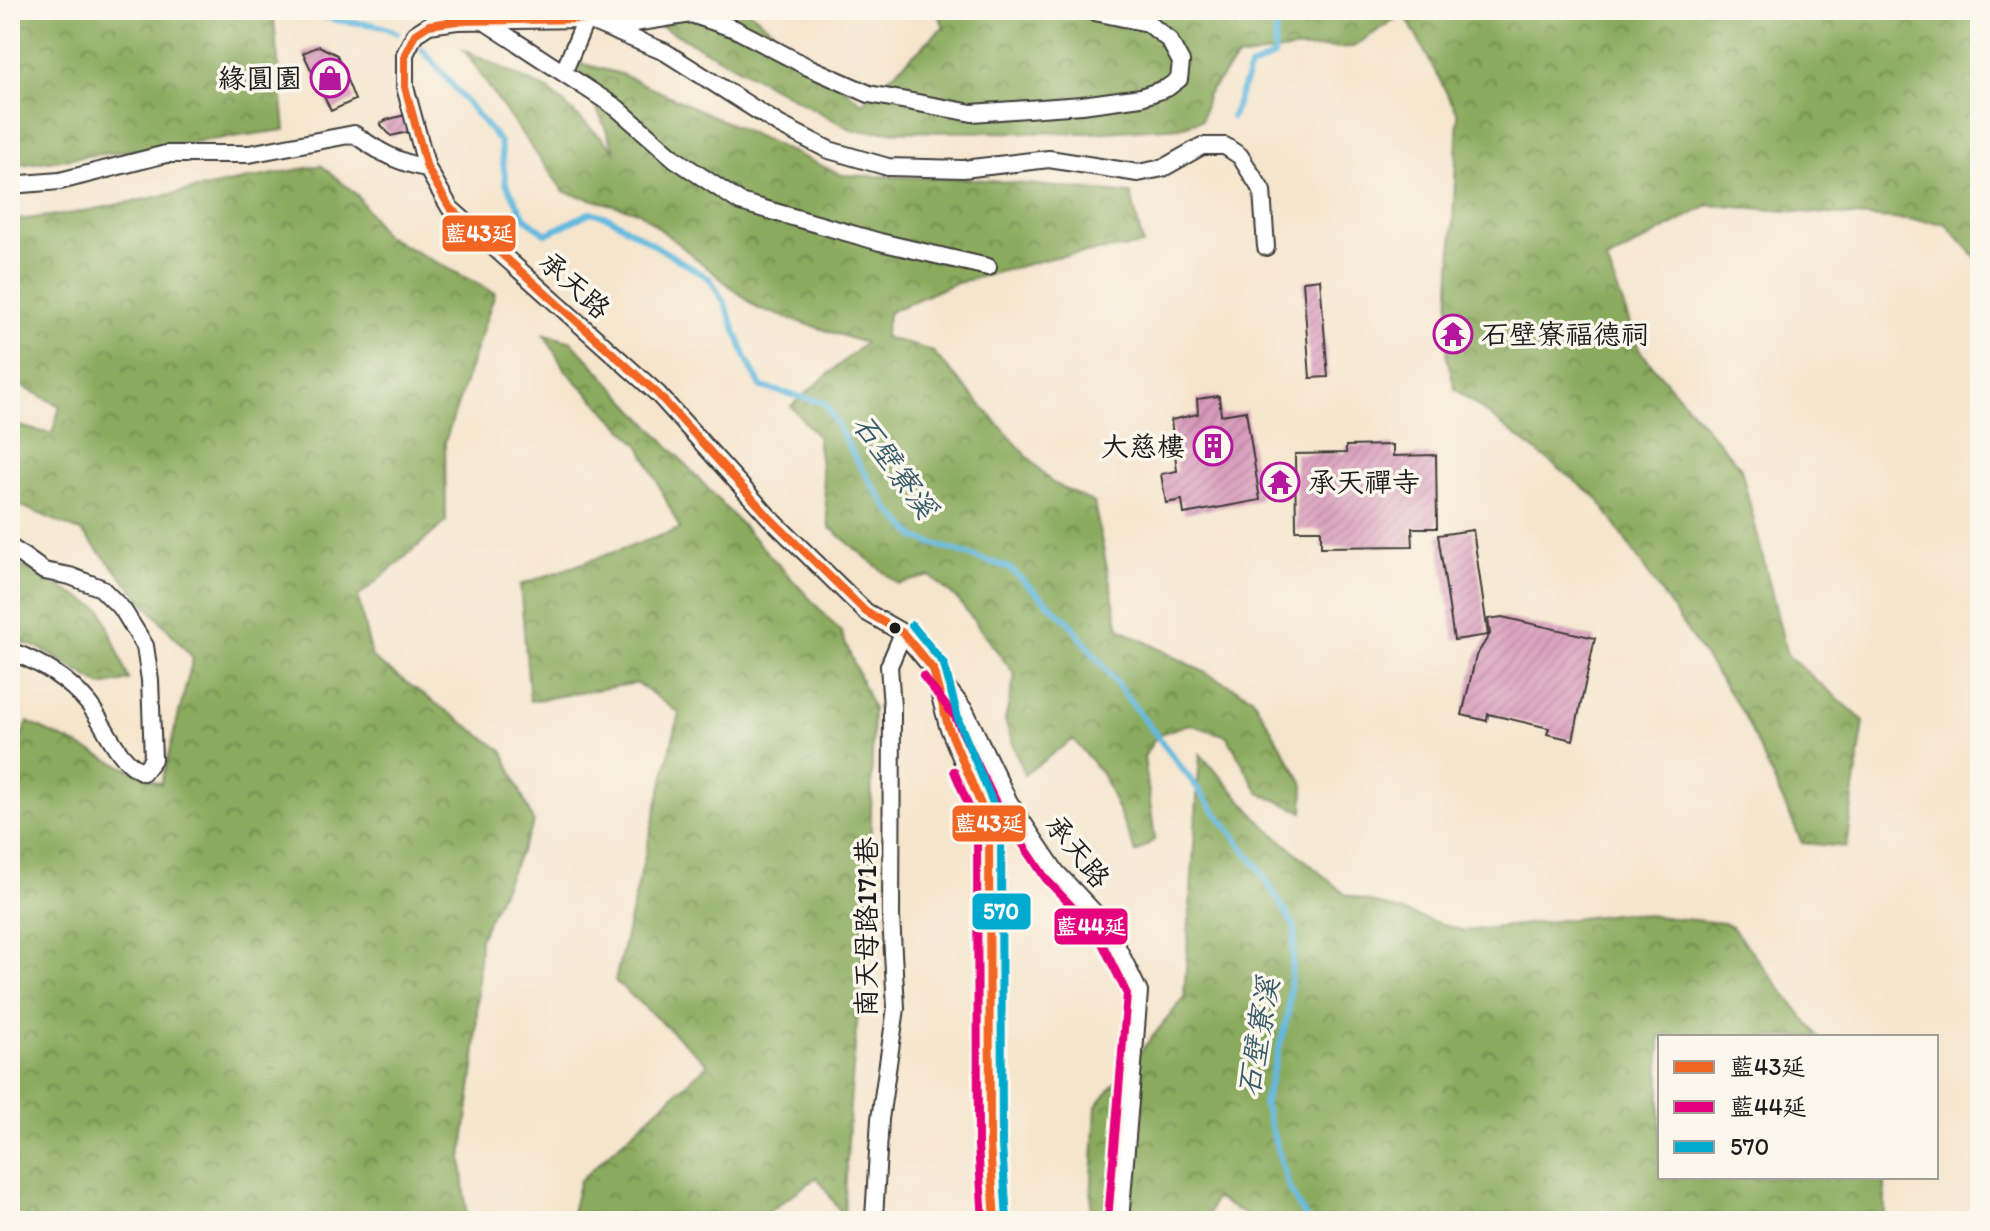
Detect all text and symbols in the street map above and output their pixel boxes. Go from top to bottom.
shop icon: 緣圓園 [309,57,351,99]
place label: 緣圓園 [218,61,302,95]
line badge: 藍43延 [441,214,517,253]
text: 藍43延 [444,220,514,247]
street label: 承天路 [532,244,618,326]
temple icon: 石壁寮福德祠 [1432,313,1474,355]
place label: 石壁寮福德祠 [1481,317,1649,351]
water label: 石壁寮溪 [845,407,946,527]
building icon: 大慈樓 [1192,425,1234,467]
place label: 大慈樓 [1101,429,1185,463]
temple icon: 承天禪寺 [1259,461,1301,503]
place label: 承天禪寺 [1308,465,1420,499]
unlabelled marker [887,620,903,636]
line badge: 藍43延 [951,804,1027,843]
street label: 承天路 [1038,808,1118,894]
text: 藍43延 [954,810,1024,837]
street label: 南天母路171巷 [849,836,883,1017]
line badge: 570 [971,892,1032,931]
text: 570 [983,898,1019,925]
line badge: 藍44延 [1053,907,1129,946]
text: 藍44延 [1056,913,1126,940]
water label: 石壁寮溪 [1229,973,1287,1099]
legend [1658,1035,1938,1179]
text: 藍43延 [1730,1052,1806,1081]
text: 藍44延 [1730,1092,1807,1121]
text: 570 [1730,1132,1769,1161]

